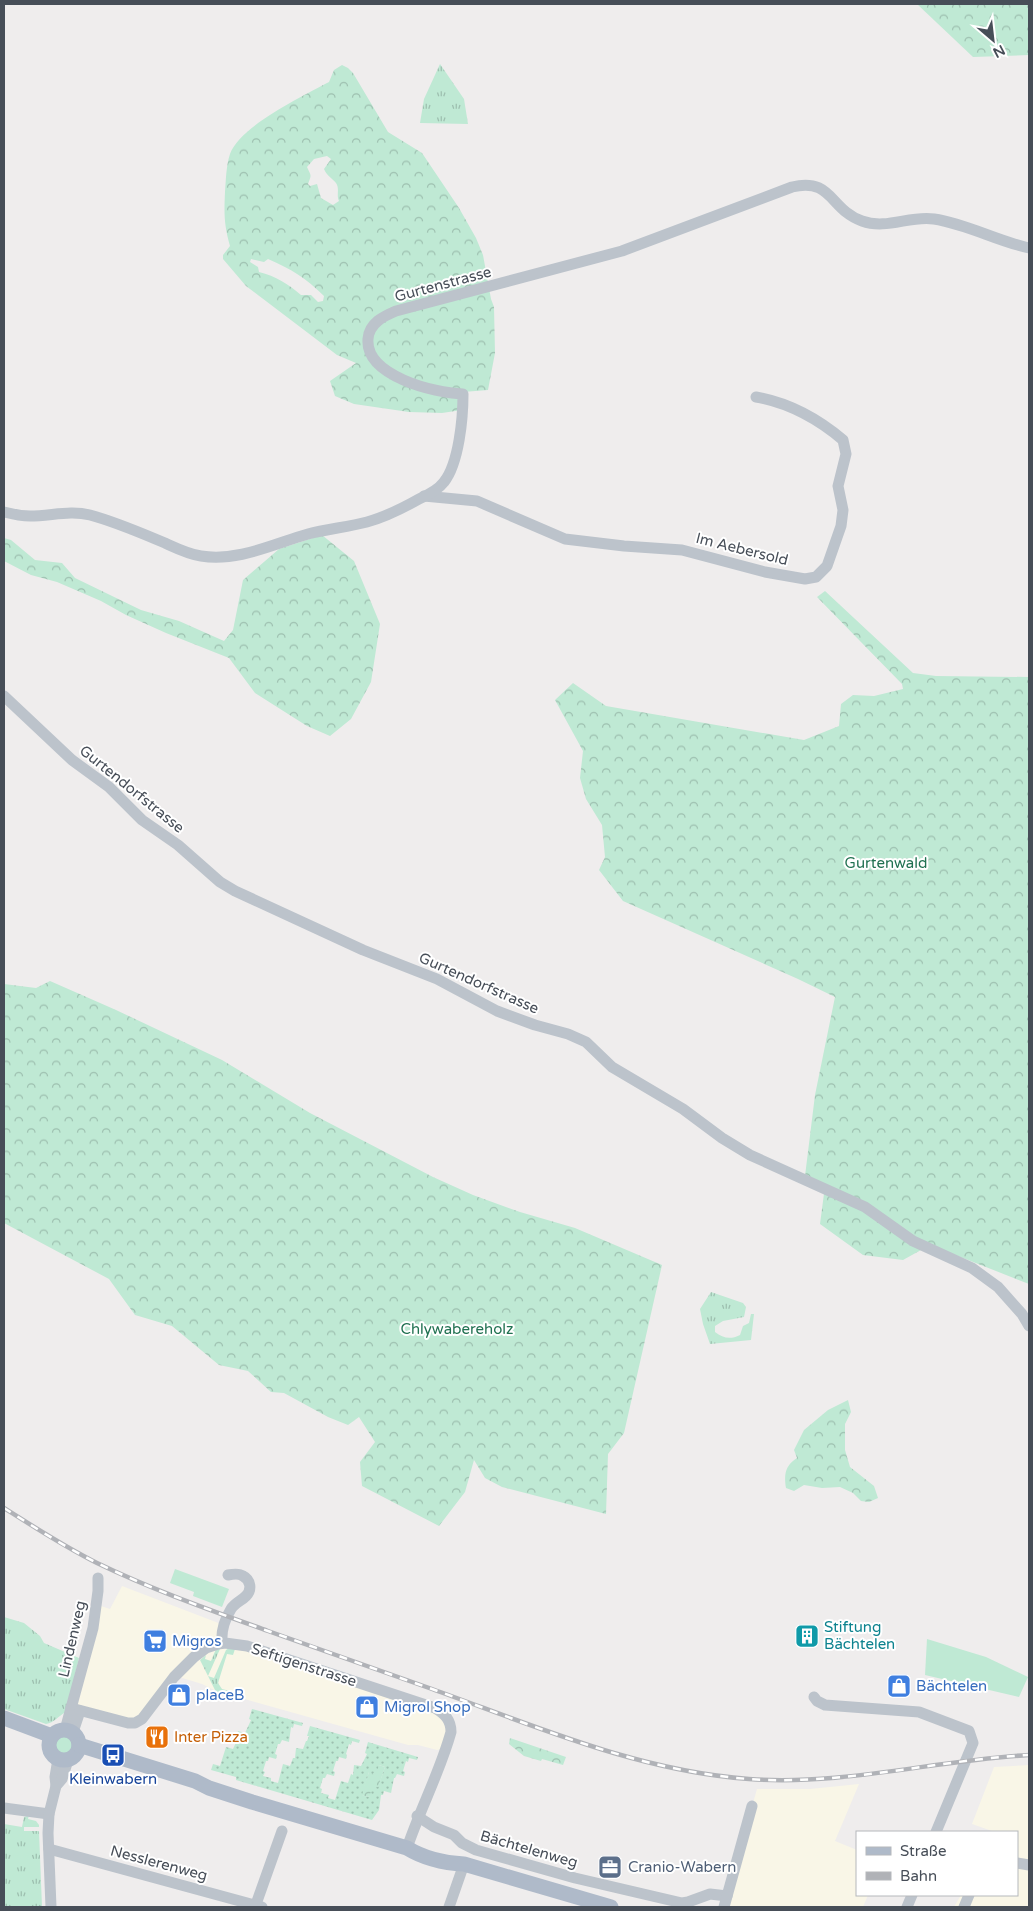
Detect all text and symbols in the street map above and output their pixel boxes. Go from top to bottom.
north arrow [968,15,1018,65]
text: N [990,41,1008,61]
street label: Gurtenstrasse [393,262,493,306]
street label: Im Aebersold [694,529,790,569]
street label: Gurtendorfstrasse [76,741,188,837]
park label: Gurtenwald [845,854,927,872]
street label: Gurtendorfstrasse [416,948,542,1018]
park label: Chlywabereholz [401,1320,514,1338]
street label: Lindenweg [54,1599,90,1679]
place label: Stiftung Bächtelen [824,1618,895,1653]
building icon: Stiftung Bächtelen [794,1623,820,1649]
supermarket icon: Migros [142,1628,168,1654]
place label: Migros [172,1632,221,1650]
street label: Seftigenstrasse [249,1639,359,1691]
shop icon: Bächtelen [886,1673,912,1699]
place label: Bächtelen [916,1677,987,1695]
shop icon: placeB [166,1682,192,1708]
place label: placeB [196,1686,244,1704]
shop icon: Migrol Shop [354,1694,380,1720]
place label: Migrol Shop [384,1698,471,1716]
restaurant icon: Inter Pizza [144,1724,170,1750]
place label: Inter Pizza [174,1728,248,1746]
bus stop icon: Kleinwabern [100,1742,126,1768]
place label: Kleinwabern [69,1770,157,1788]
street label: Bächtelenweg [478,1826,580,1872]
legend [856,1831,1018,1896]
street label: Nesslerenweg [109,1841,209,1885]
text: Straße [900,1842,946,1860]
office icon: Cranio-Wabern [597,1854,623,1880]
place label: Cranio-Wabern [628,1858,736,1876]
text: Bahn [900,1867,937,1885]

